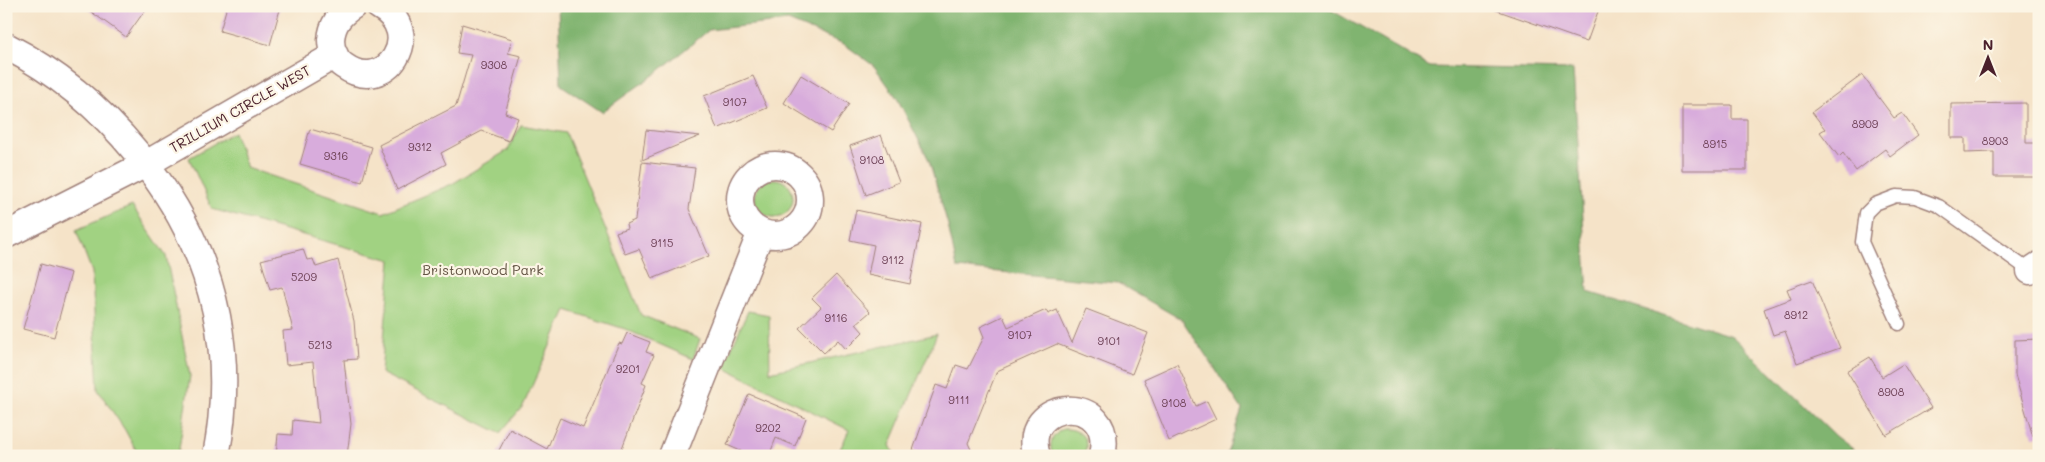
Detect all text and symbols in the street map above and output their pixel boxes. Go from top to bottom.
north arrow [1962,32,2012,82]
text: N [1983,35,1993,54]
house number: 9308 [481,57,508,72]
street label: TRILLIUM CIRCLE WEST [166,60,314,157]
house number: 9107 [723,94,747,109]
house number: 8909 [1852,116,1879,131]
house number: 8903 [1982,133,2009,148]
house number: 8915 [1703,136,1727,151]
house number: 9312 [408,139,432,154]
house number: 9316 [324,148,348,163]
house number: 9108 [860,152,885,167]
house number: 9115 [651,235,673,250]
house number: 9112 [882,252,904,267]
park label: Bristonwood Park [422,260,544,279]
house number: 5209 [291,269,317,284]
house number: 8912 [1784,307,1808,322]
house number: 9116 [825,310,847,325]
house number: 9107 [1008,327,1032,342]
house number: 9101 [1097,333,1121,348]
house number: 5213 [308,337,333,352]
house number: 9201 [616,361,640,376]
house number: 8908 [1878,384,1905,399]
house number: 9111 [948,392,970,407]
house number: 9108 [1162,395,1187,410]
house number: 9202 [755,420,781,435]

